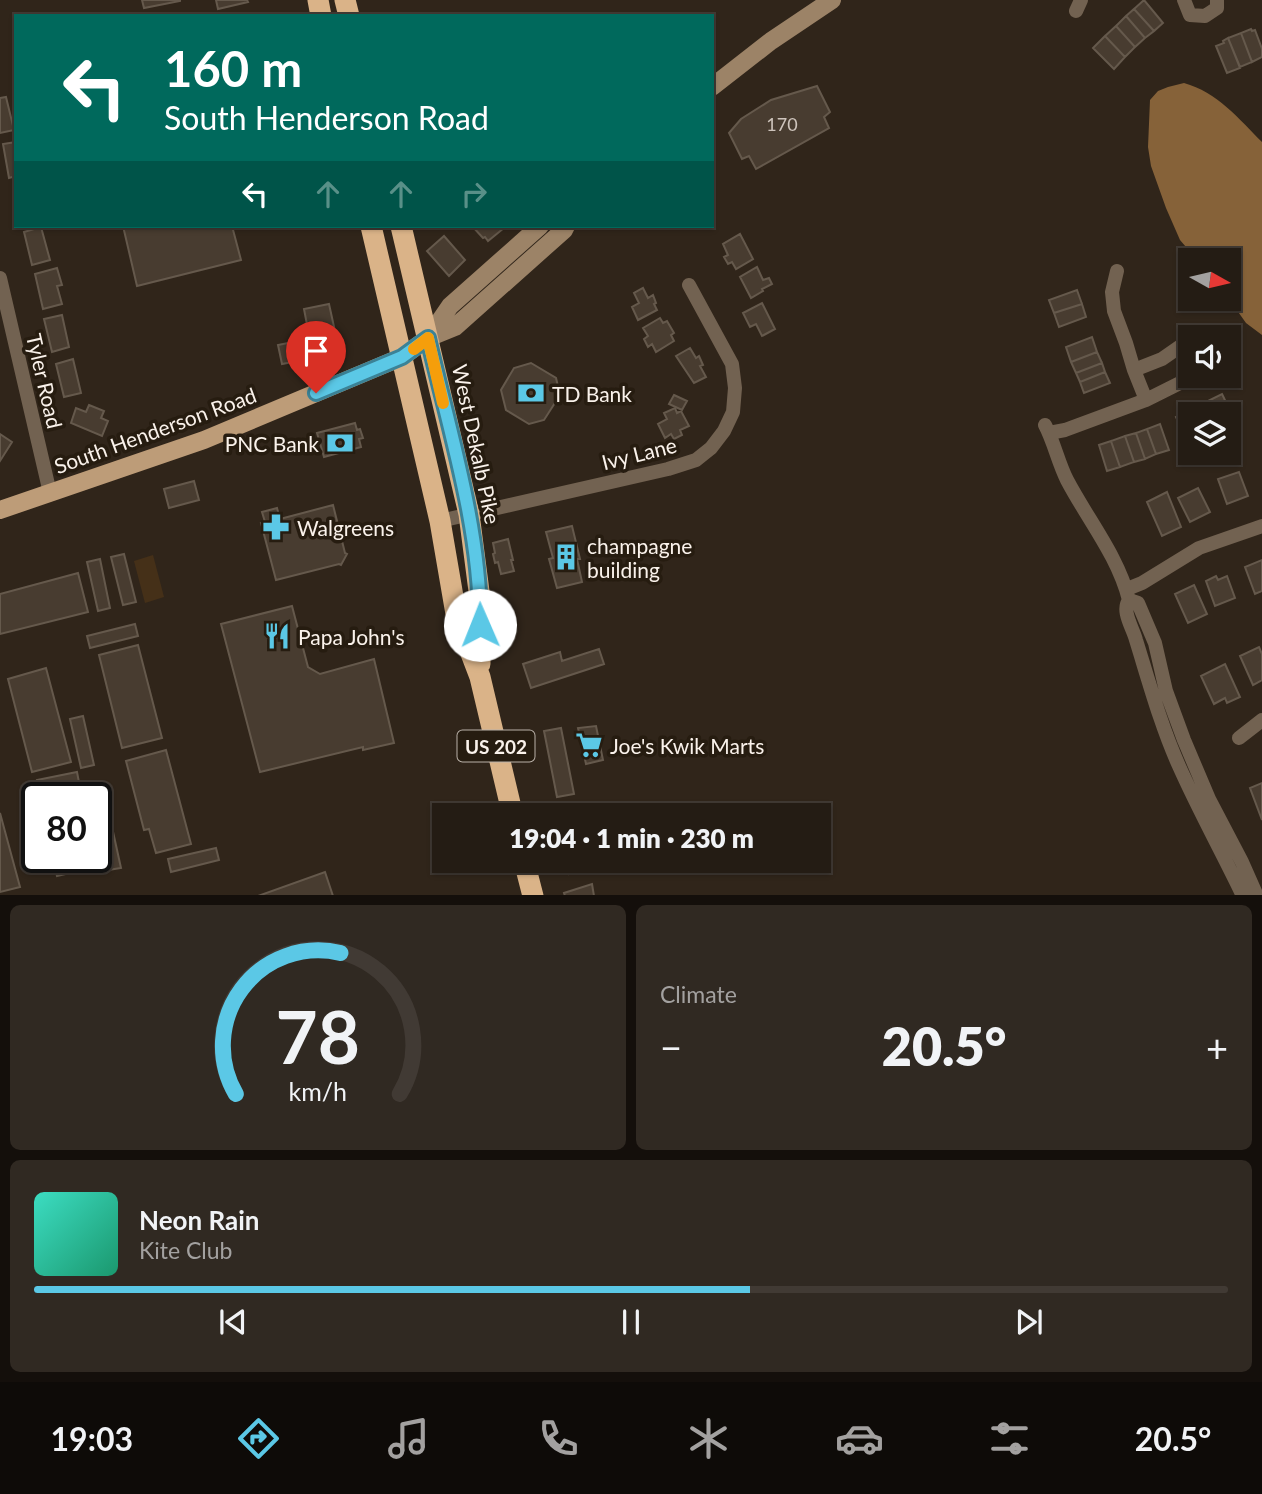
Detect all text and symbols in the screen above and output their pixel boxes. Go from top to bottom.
text: 160 m [164,39,302,97]
icon: left [49,42,140,133]
text: South Henderson Road [164,98,489,137]
house number: 170 [766,113,798,135]
icon: left [236,175,274,213]
icon: ahead [309,175,347,213]
icon: ahead [382,175,420,213]
icon: right [455,175,493,213]
north arrow [1178,248,1241,312]
map controls [1178,248,1241,465]
pin [286,321,346,393]
button: sound [1178,325,1241,388]
street label: Tyler Road [22,331,68,431]
icon: arrive [297,332,335,370]
street label: West Dekalb Pike [448,362,506,526]
bank icon: TD Bank [516,378,546,408]
place label: TD Bank [552,381,632,406]
street label: South Henderson Road [51,382,259,478]
button: layers [1178,402,1241,465]
bank icon: PNC Bank [325,428,355,458]
place label: PNC Bank [225,431,319,456]
street label: Ivy Lane [599,432,679,474]
pharmacy icon: Walgreens [261,512,291,542]
place label: Walgreens [297,515,394,540]
place label: champagne building [587,533,692,582]
building icon: champagne building [551,542,581,572]
position arrow [443,588,517,662]
restaurant icon: Papa John's [262,621,292,651]
place label: Papa John's [298,624,405,649]
road number: US 202 [458,730,534,762]
supermarket icon: Joe's Kwik Marts [574,730,604,760]
place label: Joe's Kwik Marts [610,733,764,758]
speed limit sign: 80 [21,782,112,873]
text: 19:04 · 1 min · 230 m [509,822,754,854]
text: Climate [660,980,737,1008]
text: 78 [276,992,360,1080]
text: 20.5° [882,1015,1006,1077]
text: − [660,1024,682,1070]
text: + [1206,1024,1228,1070]
text: km/h [289,1075,347,1105]
text: Neon Rain [139,1204,259,1236]
text: Kite Club [139,1236,232,1264]
icon: previous [214,1303,252,1341]
icon: pause [612,1303,650,1341]
icon: next [1010,1303,1048,1341]
icon: directions [234,1414,283,1463]
icon: music [384,1414,433,1463]
icon: phone [534,1414,583,1463]
icon: climate [684,1414,733,1463]
icon: car [835,1414,884,1463]
icon: filters [985,1414,1034,1463]
text: 19:03 [51,1419,133,1458]
text: 20.5° [1135,1419,1211,1458]

